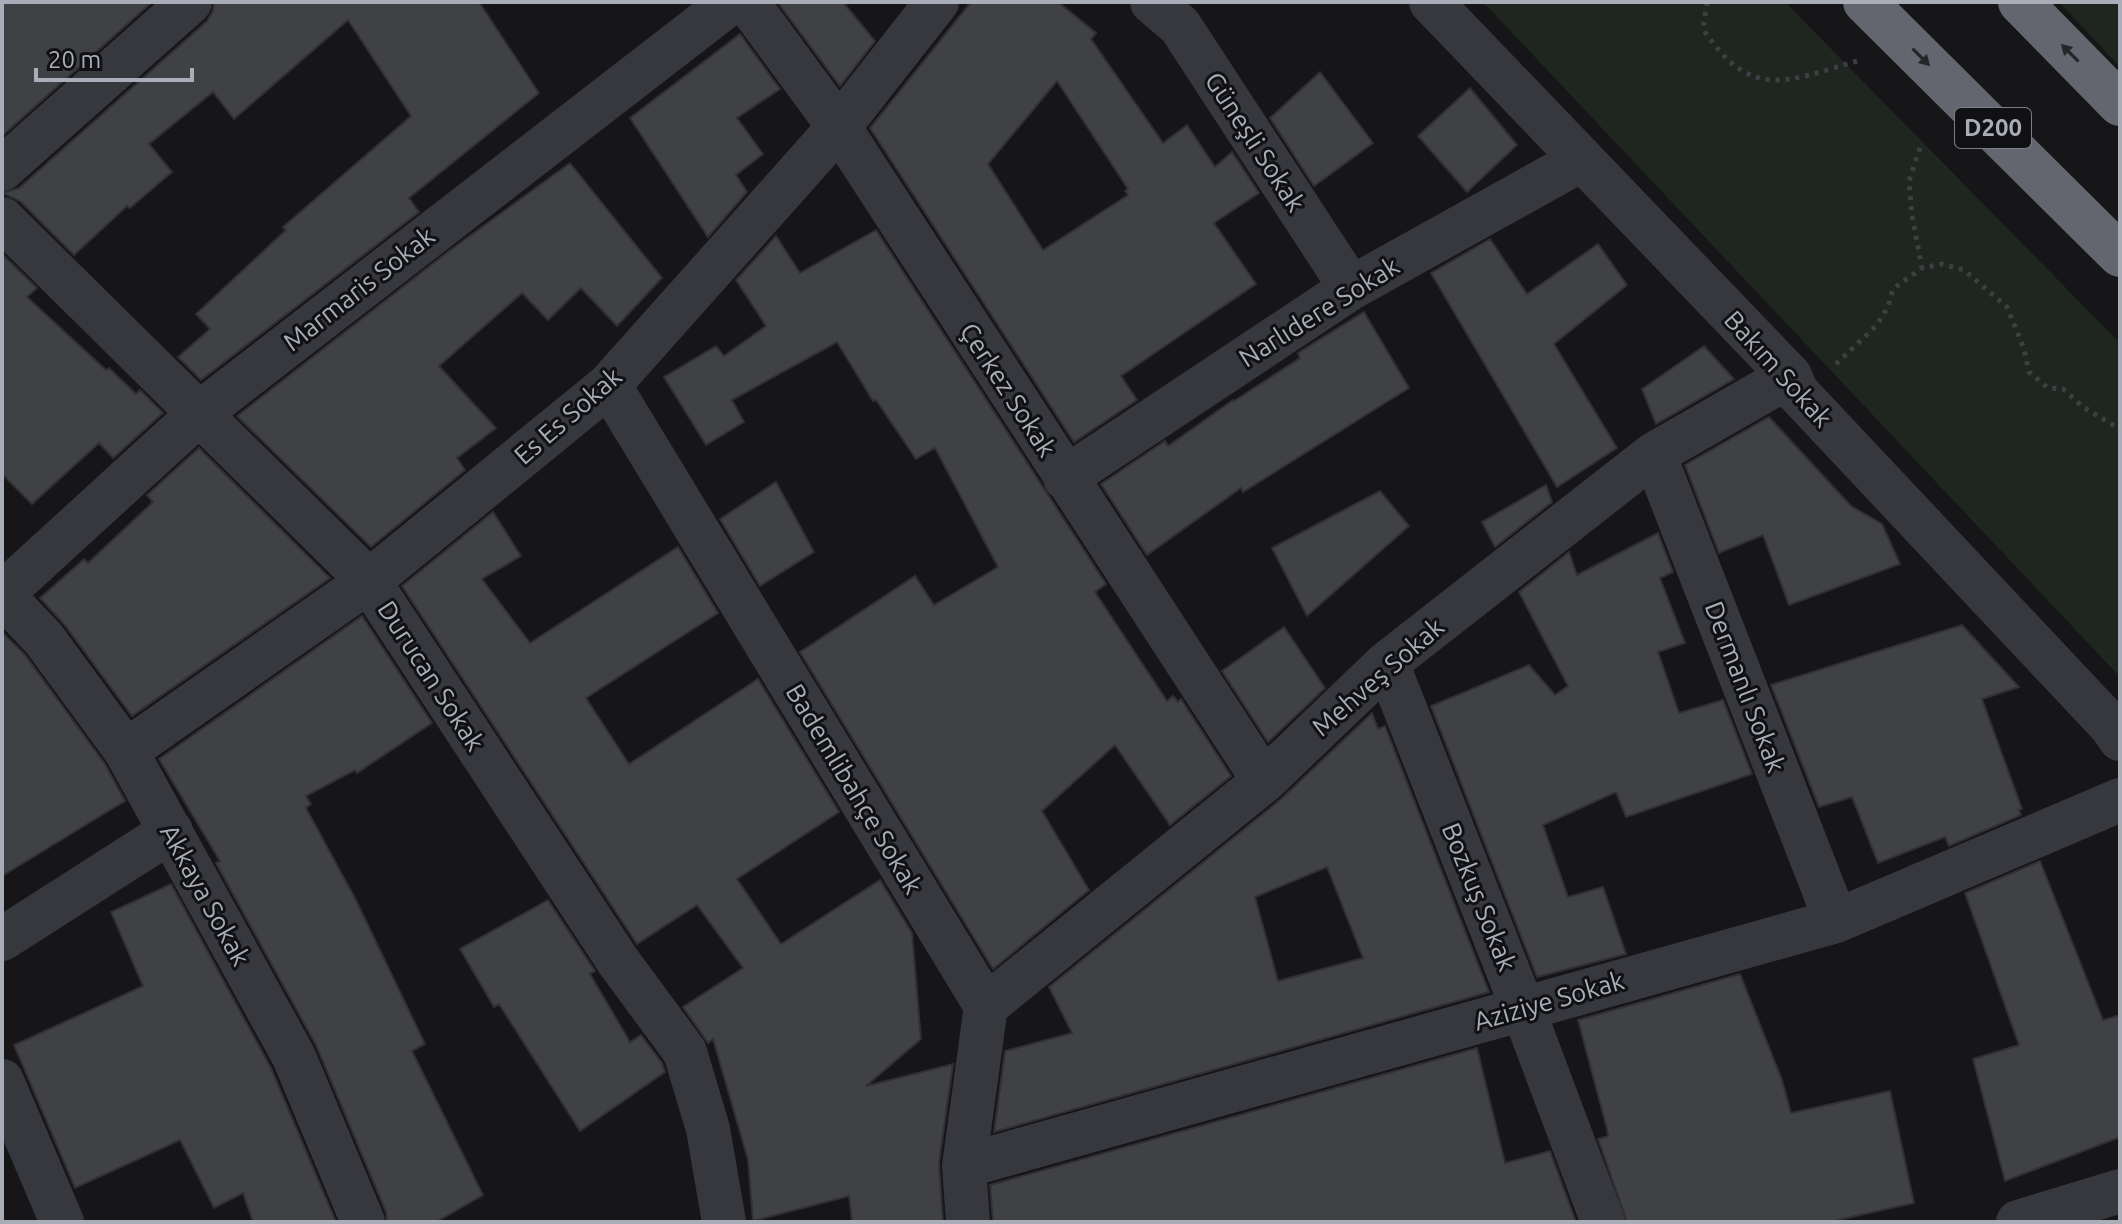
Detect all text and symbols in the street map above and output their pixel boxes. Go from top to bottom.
scale bar [36,32,192,82]
one-way arrow [2061,44,2080,63]
text: 20 m [48,46,101,73]
one-way arrow [1911,47,1930,66]
street label: Güneşli Sokak [1200,67,1311,217]
road number: D200 [1955,108,2031,148]
street label: Marmaris Sokak [277,221,440,357]
street label: Narlıdere Sokak [1233,251,1404,372]
street label: Bakım Sokak [1719,305,1838,433]
street label: Çerkez Sokak [954,317,1062,462]
street label: Es Es Sokak [508,361,627,470]
street label: Durucan Sokak [372,595,491,756]
street label: Dermanlı Sokak [1700,597,1791,776]
street label: Mehveş Sokak [1306,612,1449,741]
street label: Bademlibahçe Sokak [780,679,928,899]
street label: Akkaya Sokak [155,819,256,970]
street label: Bozkuş Sokak [1437,819,1522,975]
street label: Aziziye Sokak [1470,965,1627,1036]

